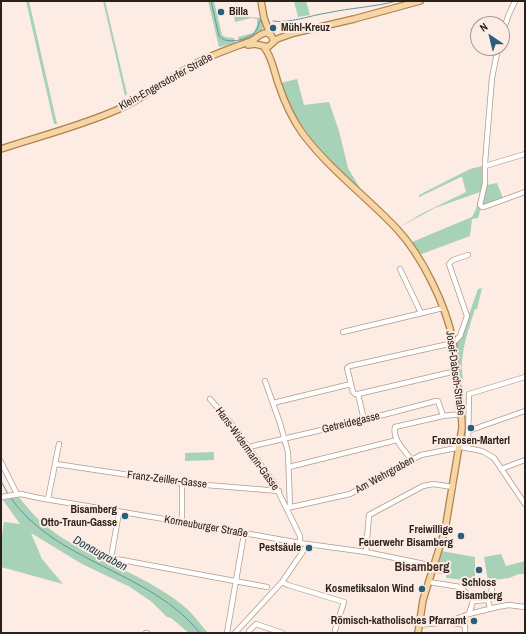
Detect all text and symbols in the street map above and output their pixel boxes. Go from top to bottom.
place label: Billa [229,5,248,19]
marker: Billa [216,7,226,17]
north arrow [470,16,510,56]
text: N [477,19,490,35]
place label: Mühl-Kreuz [281,21,330,35]
marker: Mühl-Kreuz [268,23,278,33]
street label: Klein-Engersdorfer Straße [117,51,215,113]
street label: Josef-Dabsch-Straße [443,330,467,416]
street label: Hans-Widermann-Gasse [212,405,282,493]
street label: Getreidegasse [321,409,381,437]
marker: Franzosen-Marterl [466,423,476,433]
place label: Franzosen-Marterl [432,434,510,448]
street label: Am Wehrgraben [353,453,417,497]
street label: Franz-Zeiller-Gasse [126,469,208,491]
place label: Bisamberg Otto-Traun-Gasse [41,503,117,529]
marker: Bisamberg Otto-Traun-Gasse [120,511,130,521]
street label: Korneuburger Straße [163,513,249,541]
place label: Freiwillige Feuerwehr Bisamberg [359,523,453,549]
marker: Freiwillige Feuerwehr Bisamberg [456,531,466,541]
water label: Donaugraben [70,533,130,575]
place label: Pestsäule [259,541,301,555]
marker: Pestsäule [304,543,314,553]
district label: Bisamberg [394,560,450,576]
marker: Schloss Bisamberg [474,565,484,575]
place label: Schloss Bisamberg [456,576,502,602]
place label: Kosmetiksalon Wind [325,582,414,596]
marker: Kosmetiksalon Wind [417,584,427,594]
place label: Römisch-katholisches Pfarramt [331,614,466,628]
marker: Römisch-katholisches Pfarramt [469,616,479,626]

